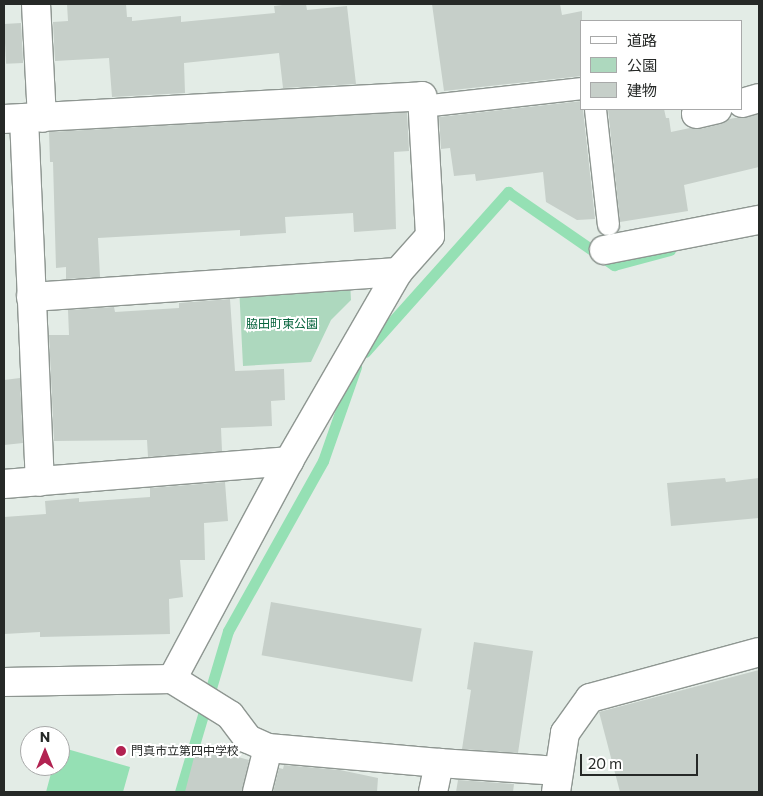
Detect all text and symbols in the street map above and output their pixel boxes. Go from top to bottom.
legend [580,20,743,110]
text: 道路 [627,31,657,49]
text: 公園 [627,56,657,74]
text: 建物 [627,81,657,99]
park label: 脇田町東公園 [246,317,318,331]
north arrow [20,726,70,776]
text: N [40,728,50,745]
place label: 門真市立第四中学校 [131,744,239,758]
scale bar [583,744,700,776]
marker: 門真市立第四中学校 [115,745,127,757]
text: 20 m [588,754,622,772]

